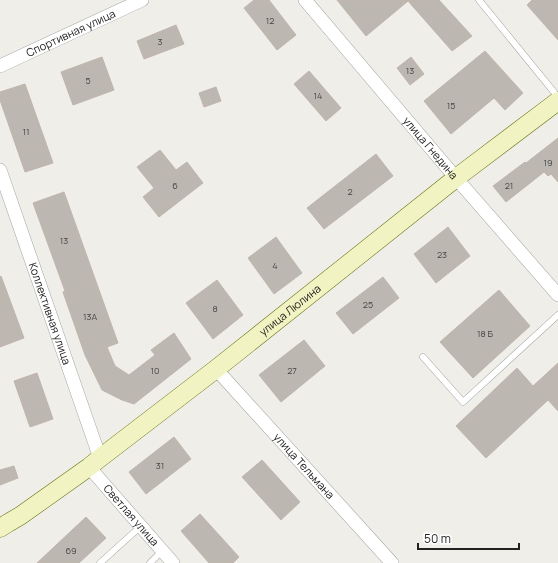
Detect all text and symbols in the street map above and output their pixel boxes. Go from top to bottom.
street label: Спортивная улица [23,5,118,60]
house number: 12 [266,14,274,27]
house number: 3 [158,35,163,48]
house number: 13 [406,64,414,77]
house number: 5 [85,74,91,87]
house number: 14 [314,89,322,102]
house number: 15 [447,99,455,112]
street label: улица Гнедина [400,113,462,182]
house number: 11 [22,125,30,138]
house number: 19 [543,156,553,169]
house number: 6 [172,179,178,192]
house number: 21 [505,179,513,192]
house number: 2 [347,185,353,198]
house number: 13 [60,234,68,247]
house number: 23 [437,248,447,261]
house number: 4 [272,259,278,272]
street label: Коллективная улица [26,260,75,366]
street label: улица Люлина [256,280,324,339]
house number: 25 [363,298,373,311]
house number: 8 [212,302,218,315]
house number: 13А [83,310,97,323]
house number: 18 Б [477,327,494,340]
house number: 10 [151,364,160,377]
house number: 27 [287,364,297,377]
street label: улица Тельмана [271,429,338,502]
house number: 31 [156,459,164,472]
street label: Светлая улица [100,481,163,549]
scale bar [418,525,519,551]
text: 50 m [424,530,451,547]
house number: 69 [65,544,77,557]

